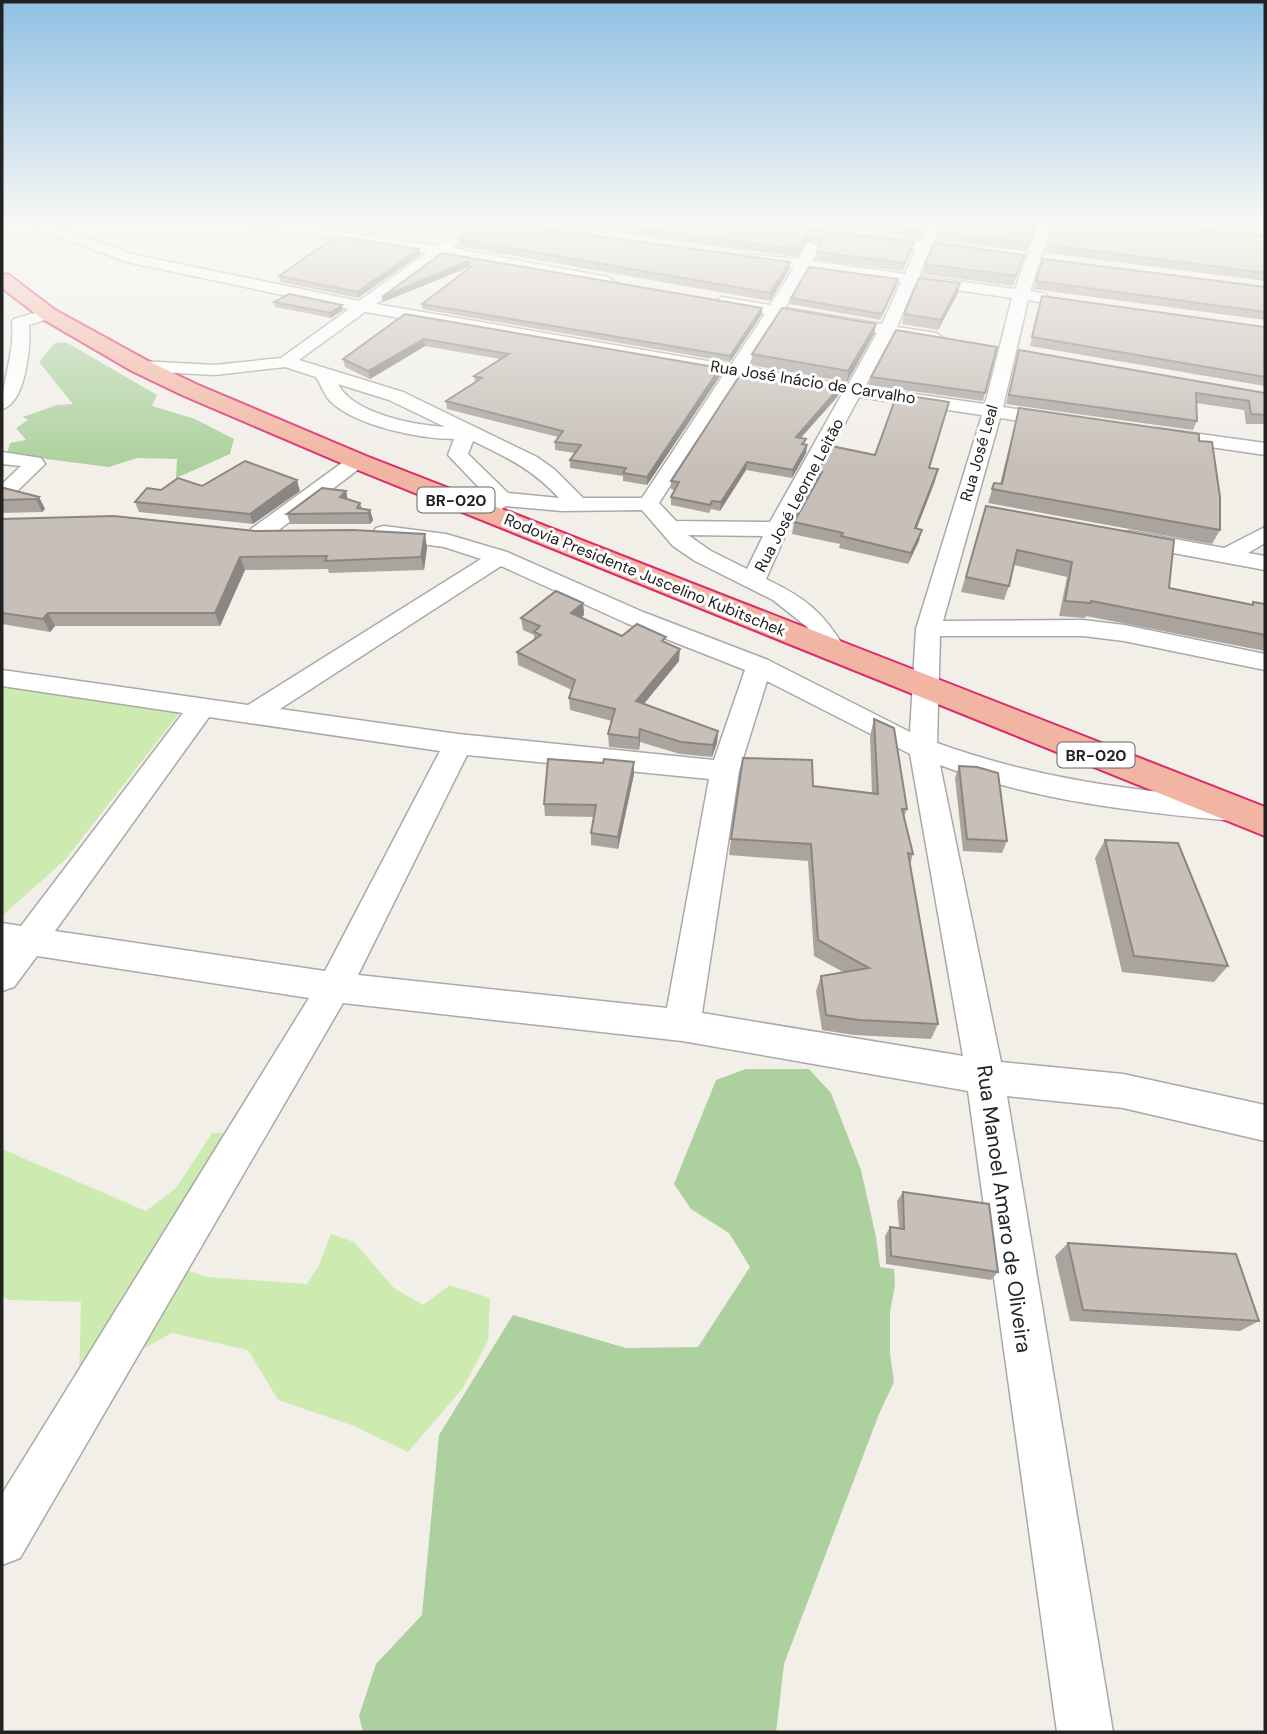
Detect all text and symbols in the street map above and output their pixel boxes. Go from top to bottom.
street label: Rua José Inácio de Carvalho [709,355,917,409]
street label: Rua José Leal [955,402,1003,504]
street label: Rua José Leorne Leitão [750,415,848,575]
road number: BR-020 [418,488,494,512]
street label: Rodovia Presidente Juscelino Kubitschek [501,509,789,641]
road number: BR-020 [1058,742,1134,768]
street label: Rua Manoel Amaro de Oliveira [970,1063,1038,1355]

